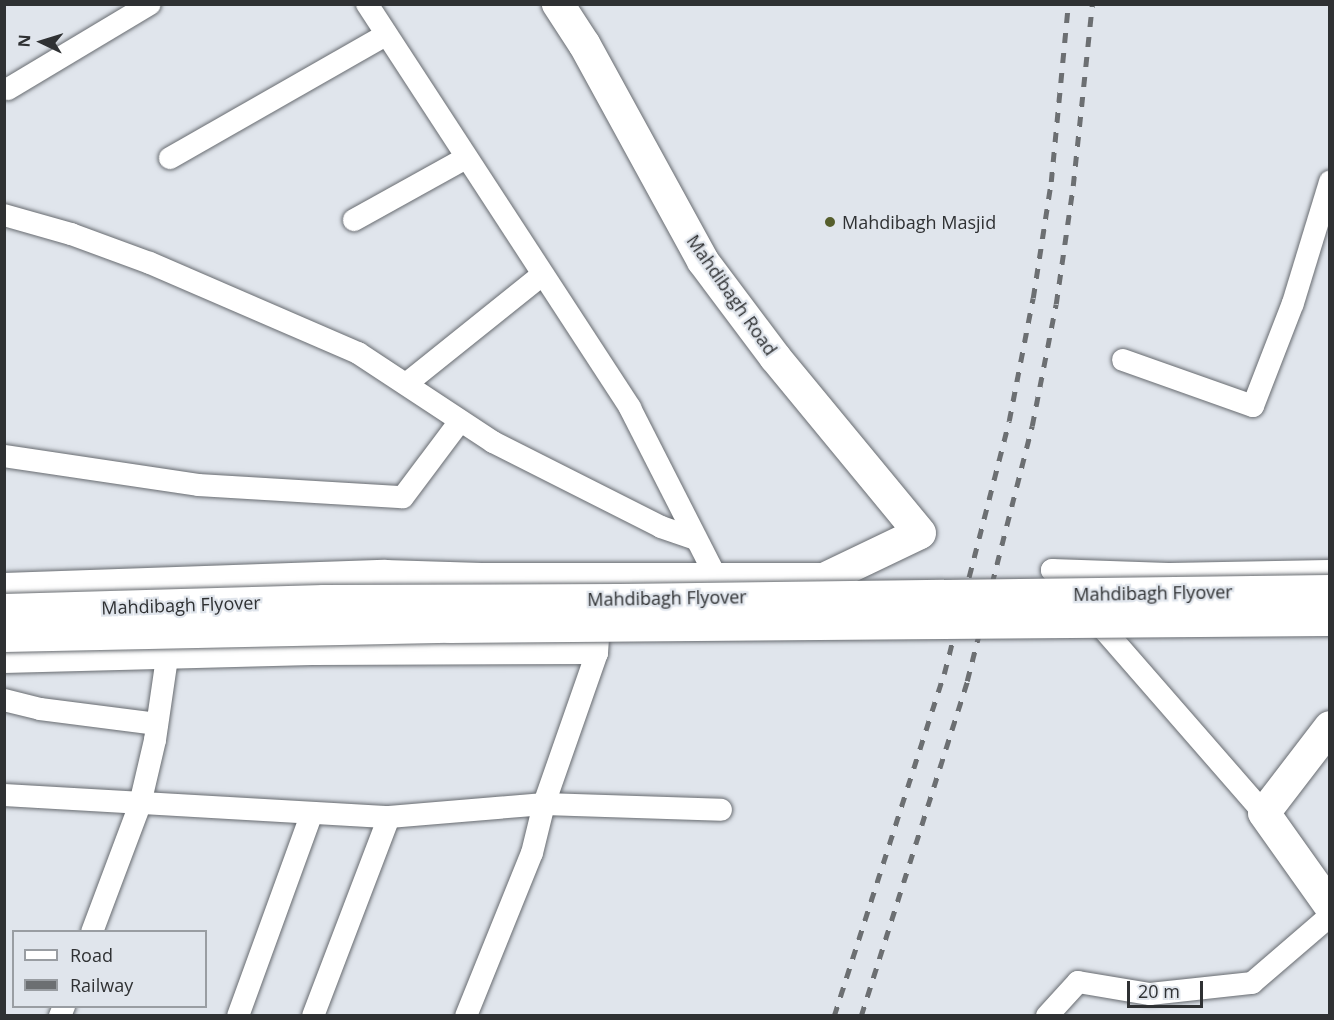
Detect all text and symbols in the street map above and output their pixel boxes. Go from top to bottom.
north arrow [12,12,72,72]
text: N [13,33,35,48]
place label: Mahdibagh Masjid [842,211,996,233]
marker: Mahdibagh Masjid [823,215,837,229]
street label: Mahdibagh Road [682,231,782,359]
street label: Mahdibagh Flyover [1073,581,1233,605]
street label: Mahdibagh Flyover [587,586,747,610]
street label: Mahdibagh Flyover [101,591,261,619]
legend [12,930,207,1008]
text: Road [70,943,113,967]
scale bar [1130,969,1206,1007]
text: Railway [70,973,133,997]
text: 20 m [1138,979,1180,1003]

